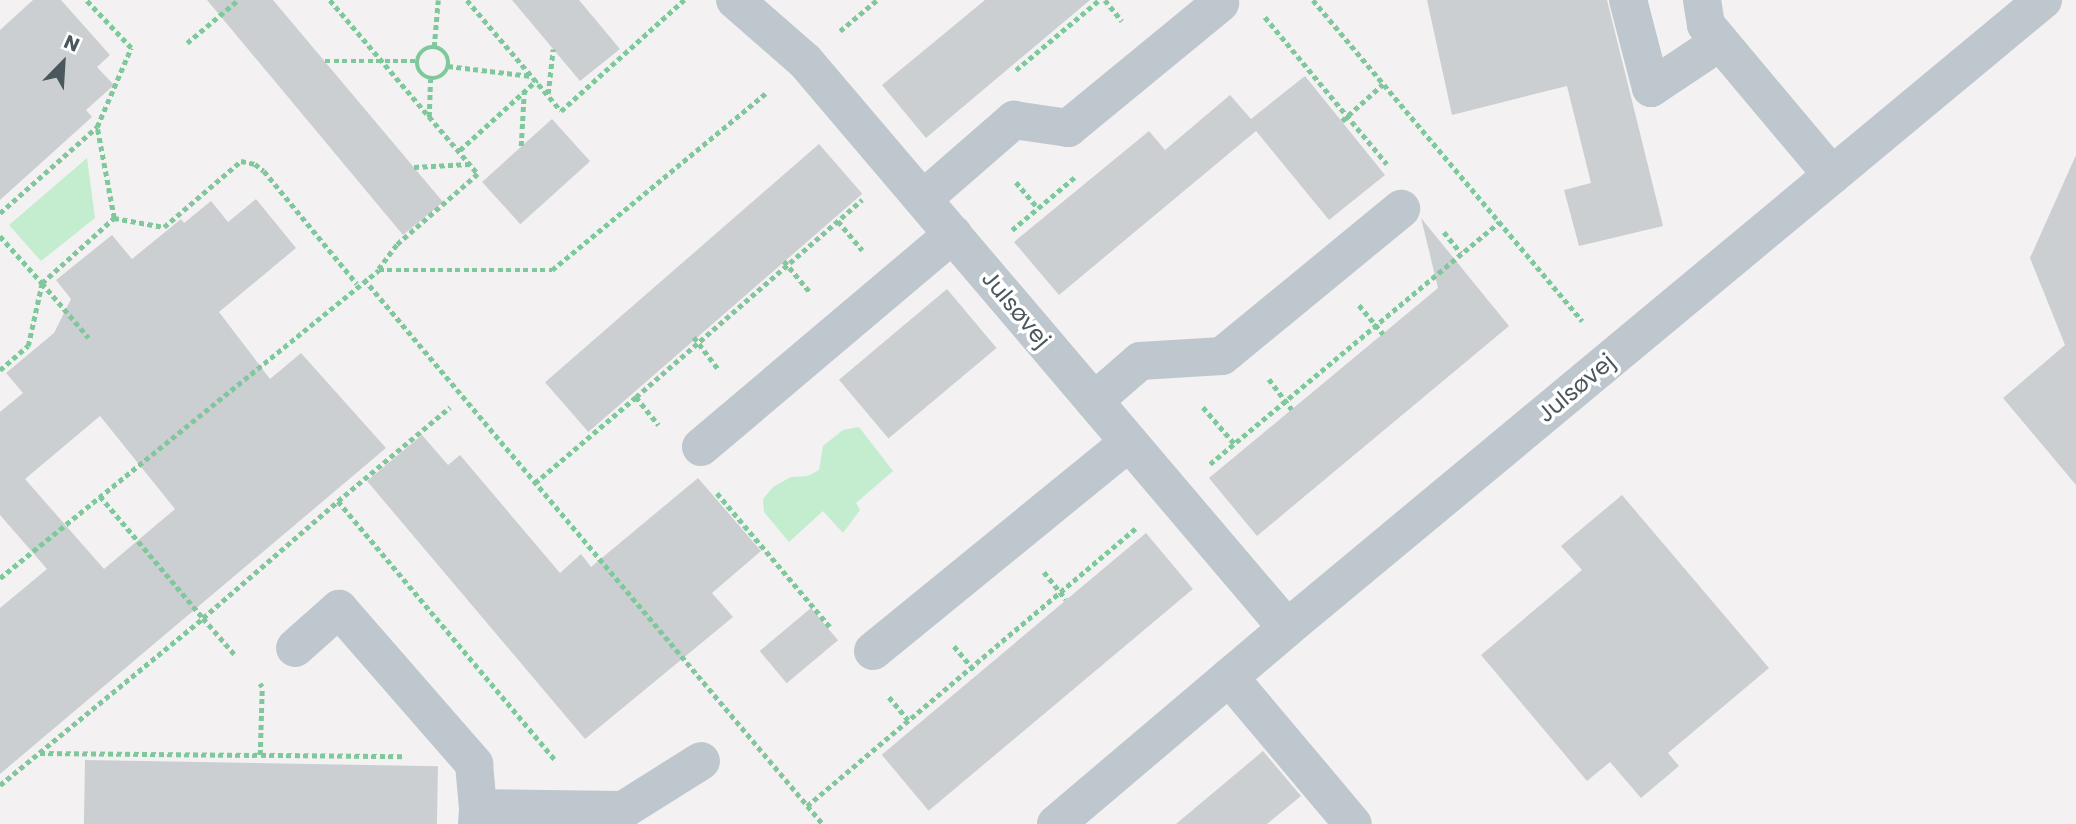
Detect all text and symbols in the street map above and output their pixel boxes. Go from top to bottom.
north arrow [28,28,98,98]
text: N [60,28,84,59]
street label: Julsøvej [976,265,1056,353]
street label: Julsøvej [1532,348,1620,428]

